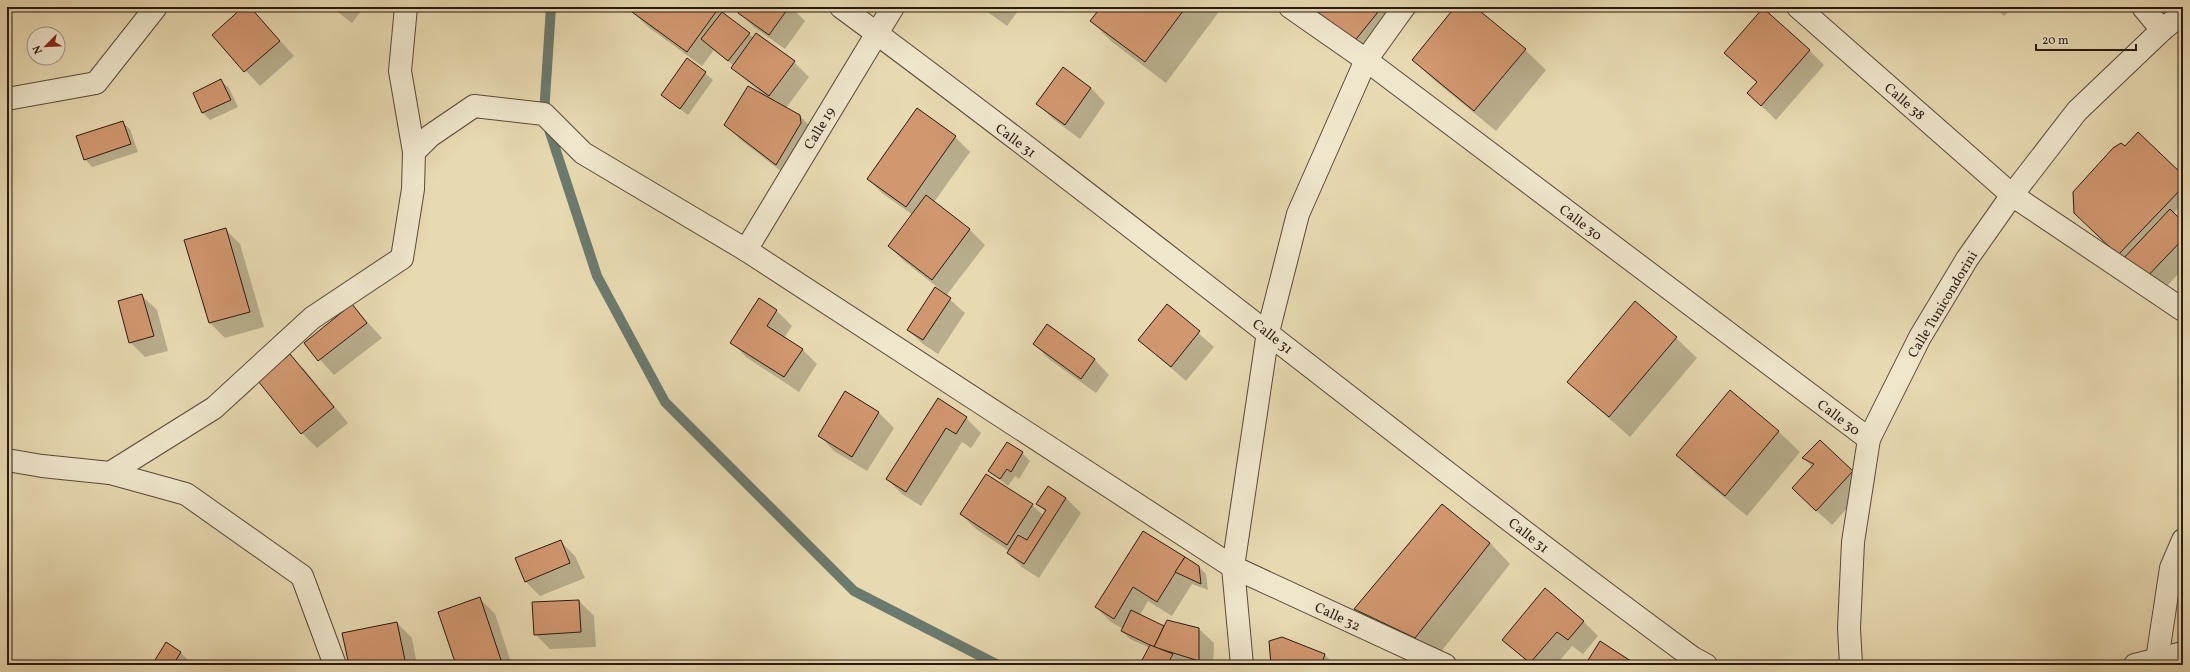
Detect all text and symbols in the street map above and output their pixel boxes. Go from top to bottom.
north arrow [26,26,66,66]
scale bar [2036,26,2136,52]
text: 20 m [2042,33,2069,49]
text: N [30,43,47,56]
street label: Calle 38 [1880,79,1928,125]
street label: Calle 19 [800,104,840,154]
street label: Calle 31 [991,120,1039,163]
street label: Calle 30 [1555,201,1605,246]
street label: Calle Tunicondorini [1904,248,1983,362]
street label: Calle 31 [1248,315,1296,359]
street label: Calle 30 [1813,396,1863,441]
street label: Calle 31 [1504,514,1552,558]
street label: Calle 32 [1311,598,1363,636]

